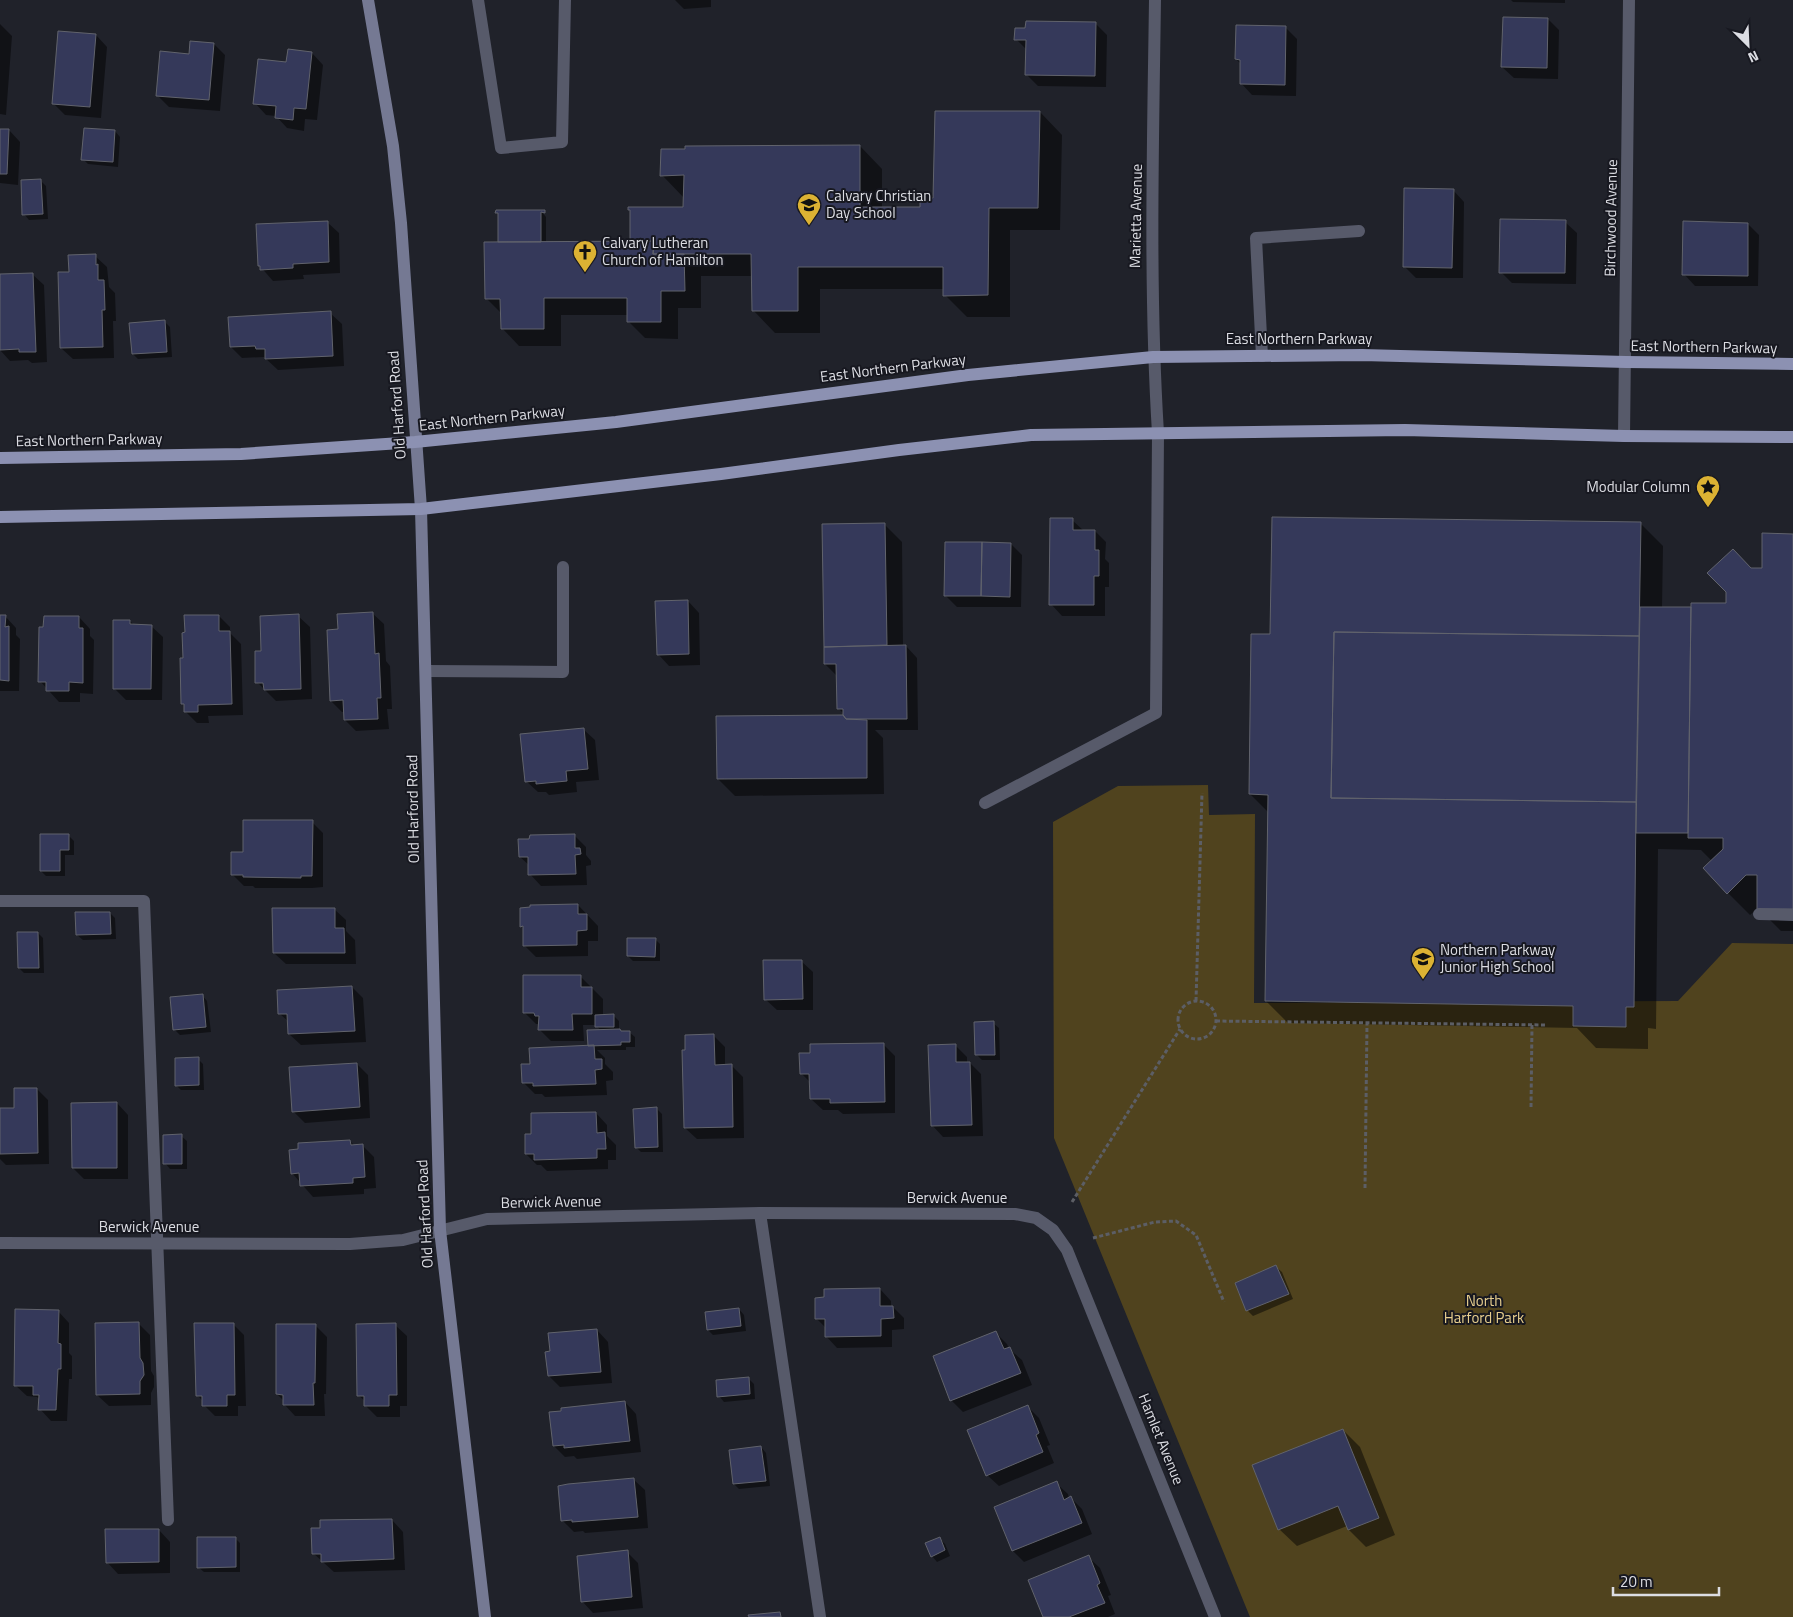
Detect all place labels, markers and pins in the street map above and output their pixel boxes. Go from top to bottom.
place label: Calvary Christian Day School [826,184,931,224]
school or university icon: Calvary Christian Day School [796,192,822,226]
place label: Calvary Lutheran Church of Hamilton [602,231,723,271]
church icon: Calvary Lutheran Church of Hamilton [572,239,598,273]
place icon: Modular Column [1695,474,1721,508]
place label: Modular Column [1586,475,1690,498]
place label: Northern Parkway Junior High School [1440,938,1555,978]
school or university icon: Northern Parkway Junior High School [1410,946,1436,980]

